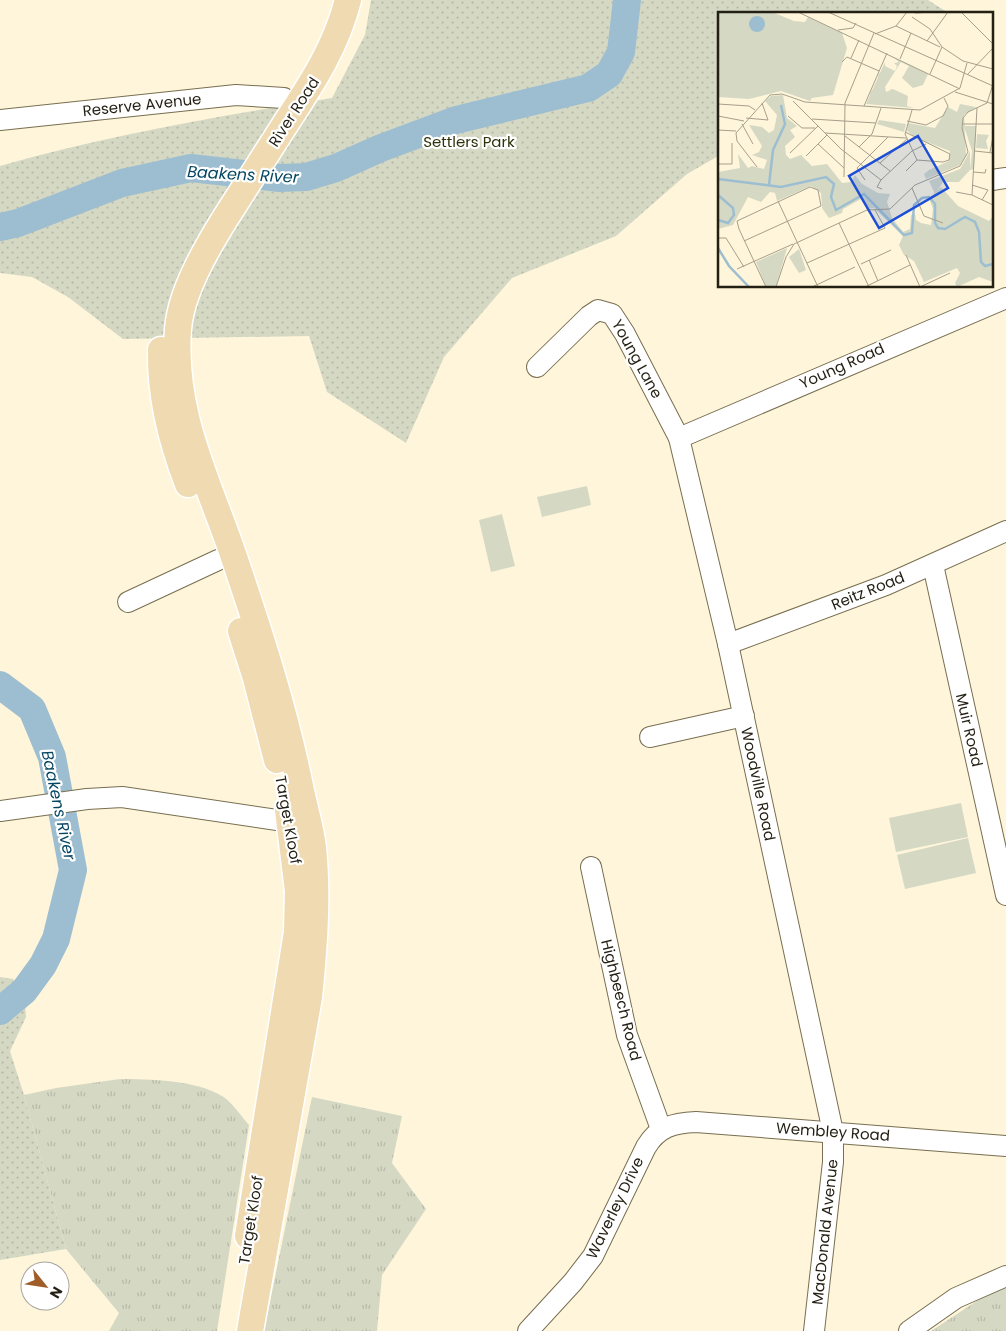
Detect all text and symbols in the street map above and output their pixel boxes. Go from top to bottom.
inset map [718,12,994,288]
street label: River Road [263,73,324,151]
street label: Reserve Avenue [82,88,202,121]
park label: Settlers Park [423,131,515,152]
water label: Baakens River [187,160,300,189]
street label: Young Lane [607,316,668,402]
street label: Young Road [796,338,888,394]
street label: Reitz Road [828,566,908,615]
street label: Muir Road [951,691,988,769]
street label: Woodville Road [736,725,781,843]
water label: Baakens River [36,748,82,863]
street label: Target Kloof [270,774,307,866]
street label: Highbeech Road [596,937,647,1063]
street label: Wembley Road [775,1117,891,1146]
street label: Waverley Drive [581,1153,648,1262]
street label: MacDonald Avenue [806,1158,843,1306]
street label: Target Kloof [233,1174,268,1266]
north arrow [20,1261,70,1311]
text: N [45,1283,68,1302]

